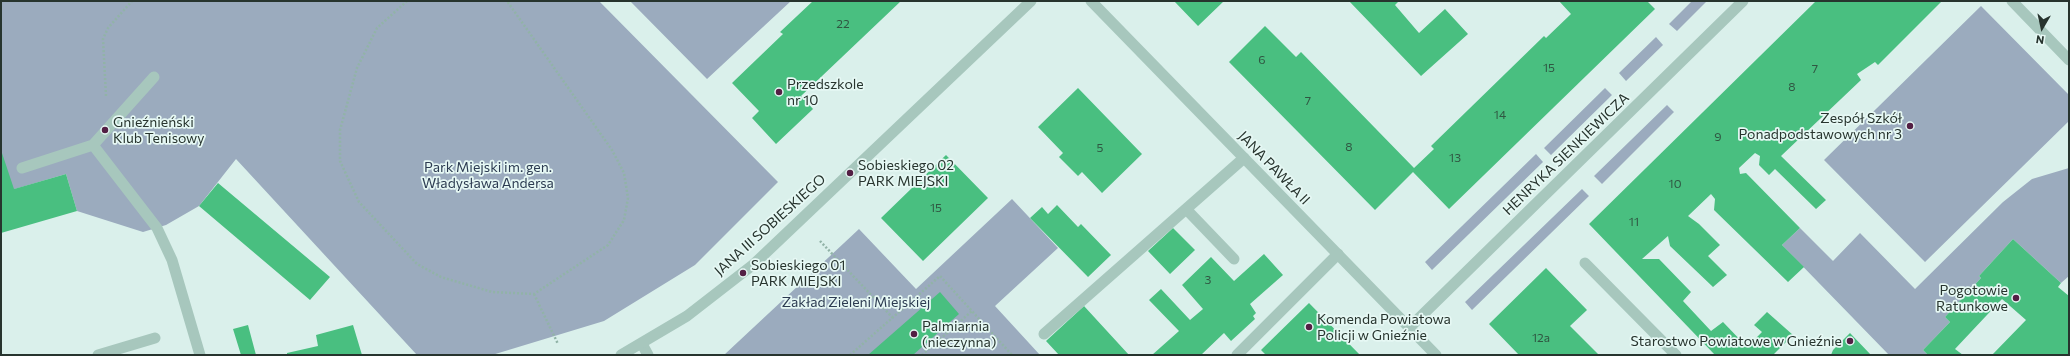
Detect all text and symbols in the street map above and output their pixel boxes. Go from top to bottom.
north arrow [2022,8,2062,48]
house number: 22 [836,17,850,31]
text: N [2035,33,2045,47]
house number: 6 [1258,53,1266,67]
house number: 15 [1543,61,1555,75]
house number: 7 [1812,62,1818,76]
place label: Przedszkole nr 10 [787,76,864,108]
house number: 8 [1788,80,1796,94]
marker: Przedszkole nr 10 [774,87,784,97]
street label: HENRYKA SIENKIEWICZA [1499,89,1633,219]
house number: 7 [1305,94,1311,108]
house number: 14 [1494,108,1506,122]
place label: Zespół Szkół Ponadpodstawowych nr 3 [1739,110,1902,142]
place label: Gnieźnieński Klub Tenisowy [113,114,205,146]
marker: Zespół Szkół Ponadpodstawowych nr 3 [1905,121,1915,131]
marker: Gnieźnieński Klub Tenisowy [100,125,110,135]
street label: JANA PAWŁA II [1235,128,1313,208]
house number: 9 [1714,130,1722,144]
house number: 8 [1345,140,1353,154]
house number: 5 [1097,141,1103,155]
house number: 13 [1449,151,1461,165]
place label: Sobieskiego 02 PARK MIEJSKI [858,157,954,190]
park label: Park Miejski im. gen. Władysława Andersa [422,159,554,192]
marker: Sobieskiego 02 PARK MIEJSKI [845,168,855,178]
street label: JANA III SOBIESKIEGO [711,171,829,279]
house number: 10 [1669,177,1681,191]
house number: 15 [930,201,942,215]
house number: 11 [1629,215,1639,229]
place label: Sobieskiego 01 PARK MIEJSKI [751,257,845,290]
marker: Sobieskiego 01 PARK MIEJSKI [738,268,748,278]
house number: 3 [1205,273,1211,287]
place label: Pogotowie Ratunkowe [1936,282,2008,314]
marker: Pogotowie Ratunkowe [2011,293,2021,303]
park label: Zakład Zieleni Miejskiej [782,294,930,310]
place label: Komenda Powiatowa Policji w Gnieźnie [1317,311,1451,344]
place label: Palmiarnia (nieczynna) [922,318,996,350]
marker: Komenda Powiatowa Policji w Gnieźnie [1304,322,1314,332]
marker: Palmiarnia (nieczynna) [909,329,919,339]
house number: 12a [1532,331,1550,345]
place label: Starostwo Powiatowe w Gnieźnie [1631,333,1842,349]
marker: Starostwo Powiatowe w Gnieźnie [1845,336,1855,346]

